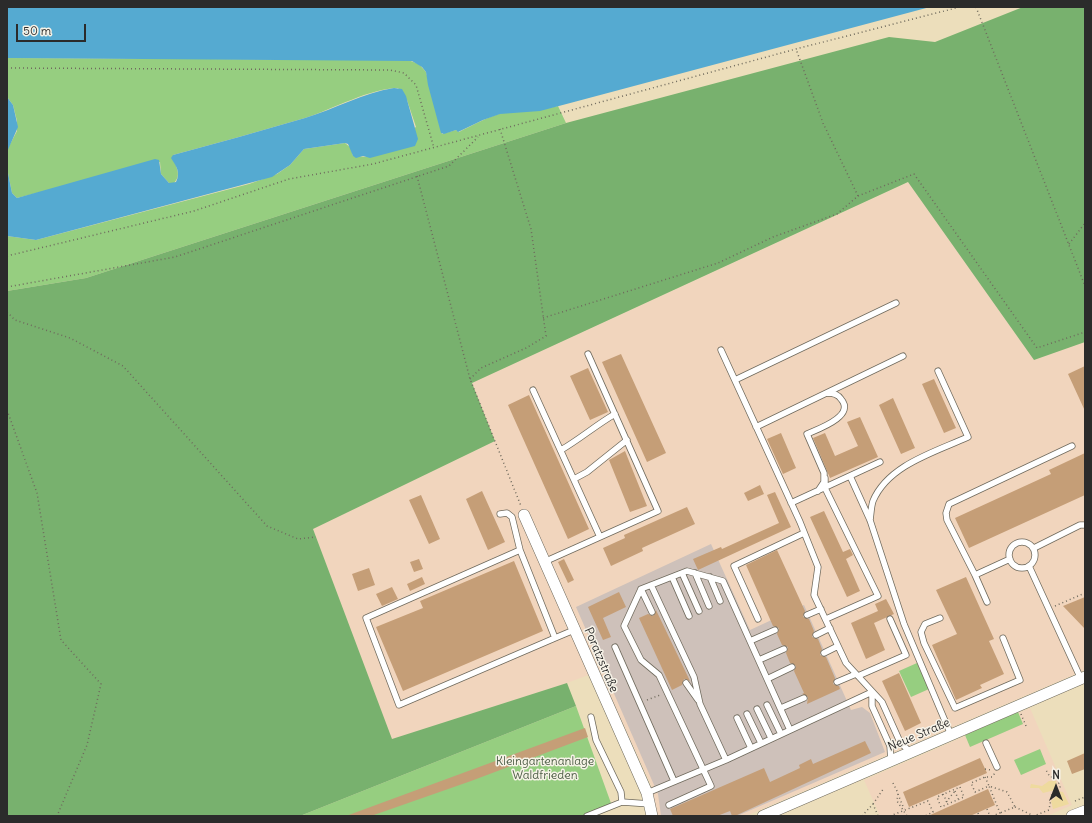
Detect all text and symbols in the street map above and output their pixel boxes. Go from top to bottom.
scale bar [18,16,88,42]
text: 50 m [23,23,51,38]
street label: Poratzstraße [581,625,621,695]
street label: Neue Straße [886,715,952,755]
park label: Kleingartenanlage Waldfrieden [496,755,594,783]
north arrow [1036,767,1076,807]
text: N [1052,768,1060,782]

